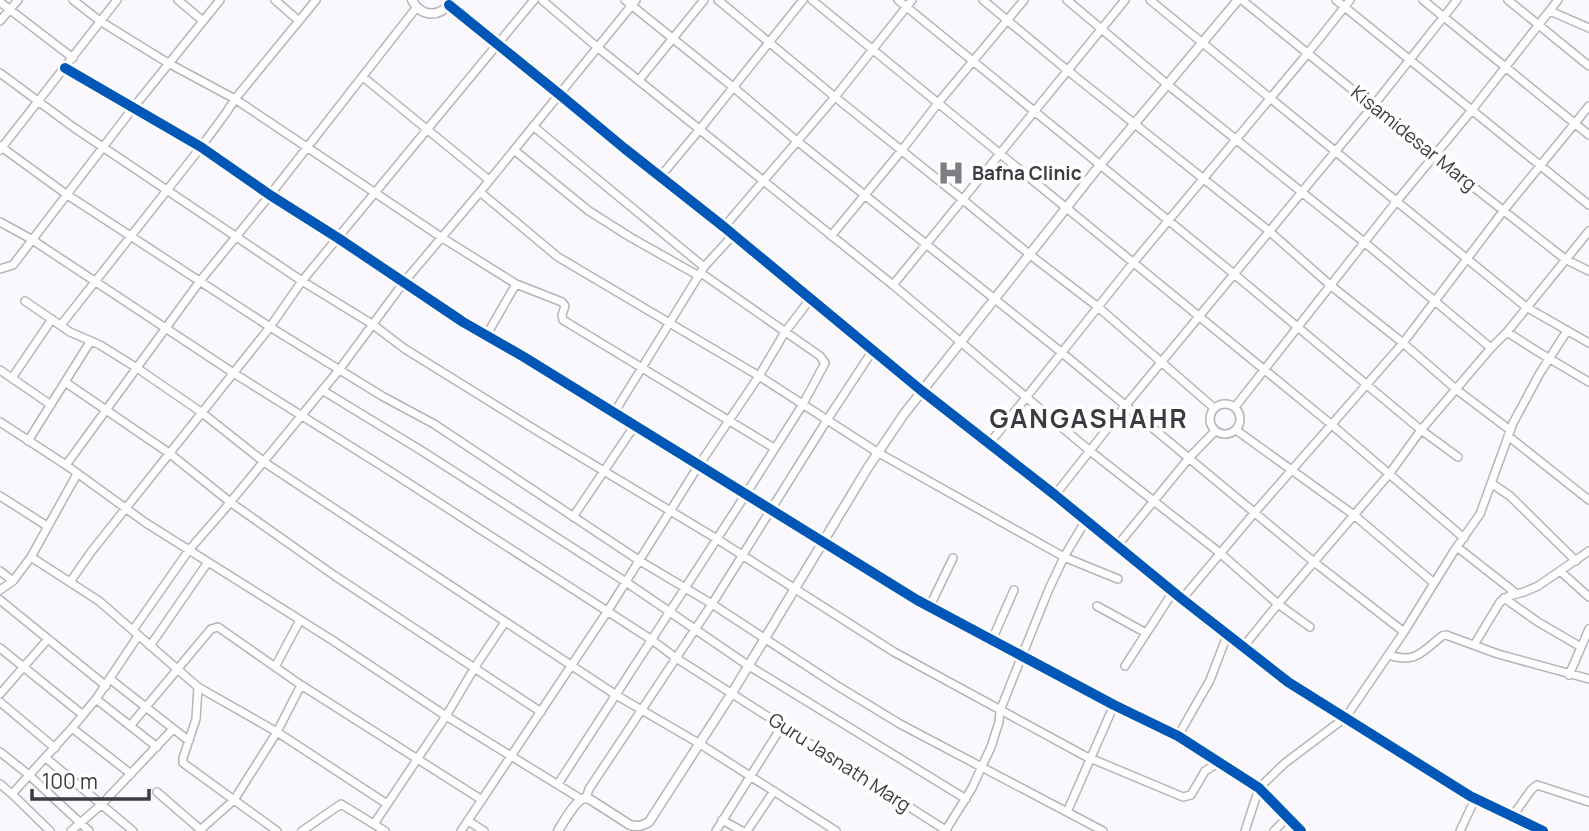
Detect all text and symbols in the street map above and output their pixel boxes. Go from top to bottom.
street label: Kisamidesar Marg [1346,79,1482,197]
hospital icon: Bafna Clinic [936,158,966,188]
place label: Bafna Clinic [972,160,1082,186]
district label: GANGASHAHR [989,400,1189,436]
street label: Guru Jasnath Marg [764,706,916,818]
scale bar [32,758,149,802]
text: 100 m [42,767,98,795]

